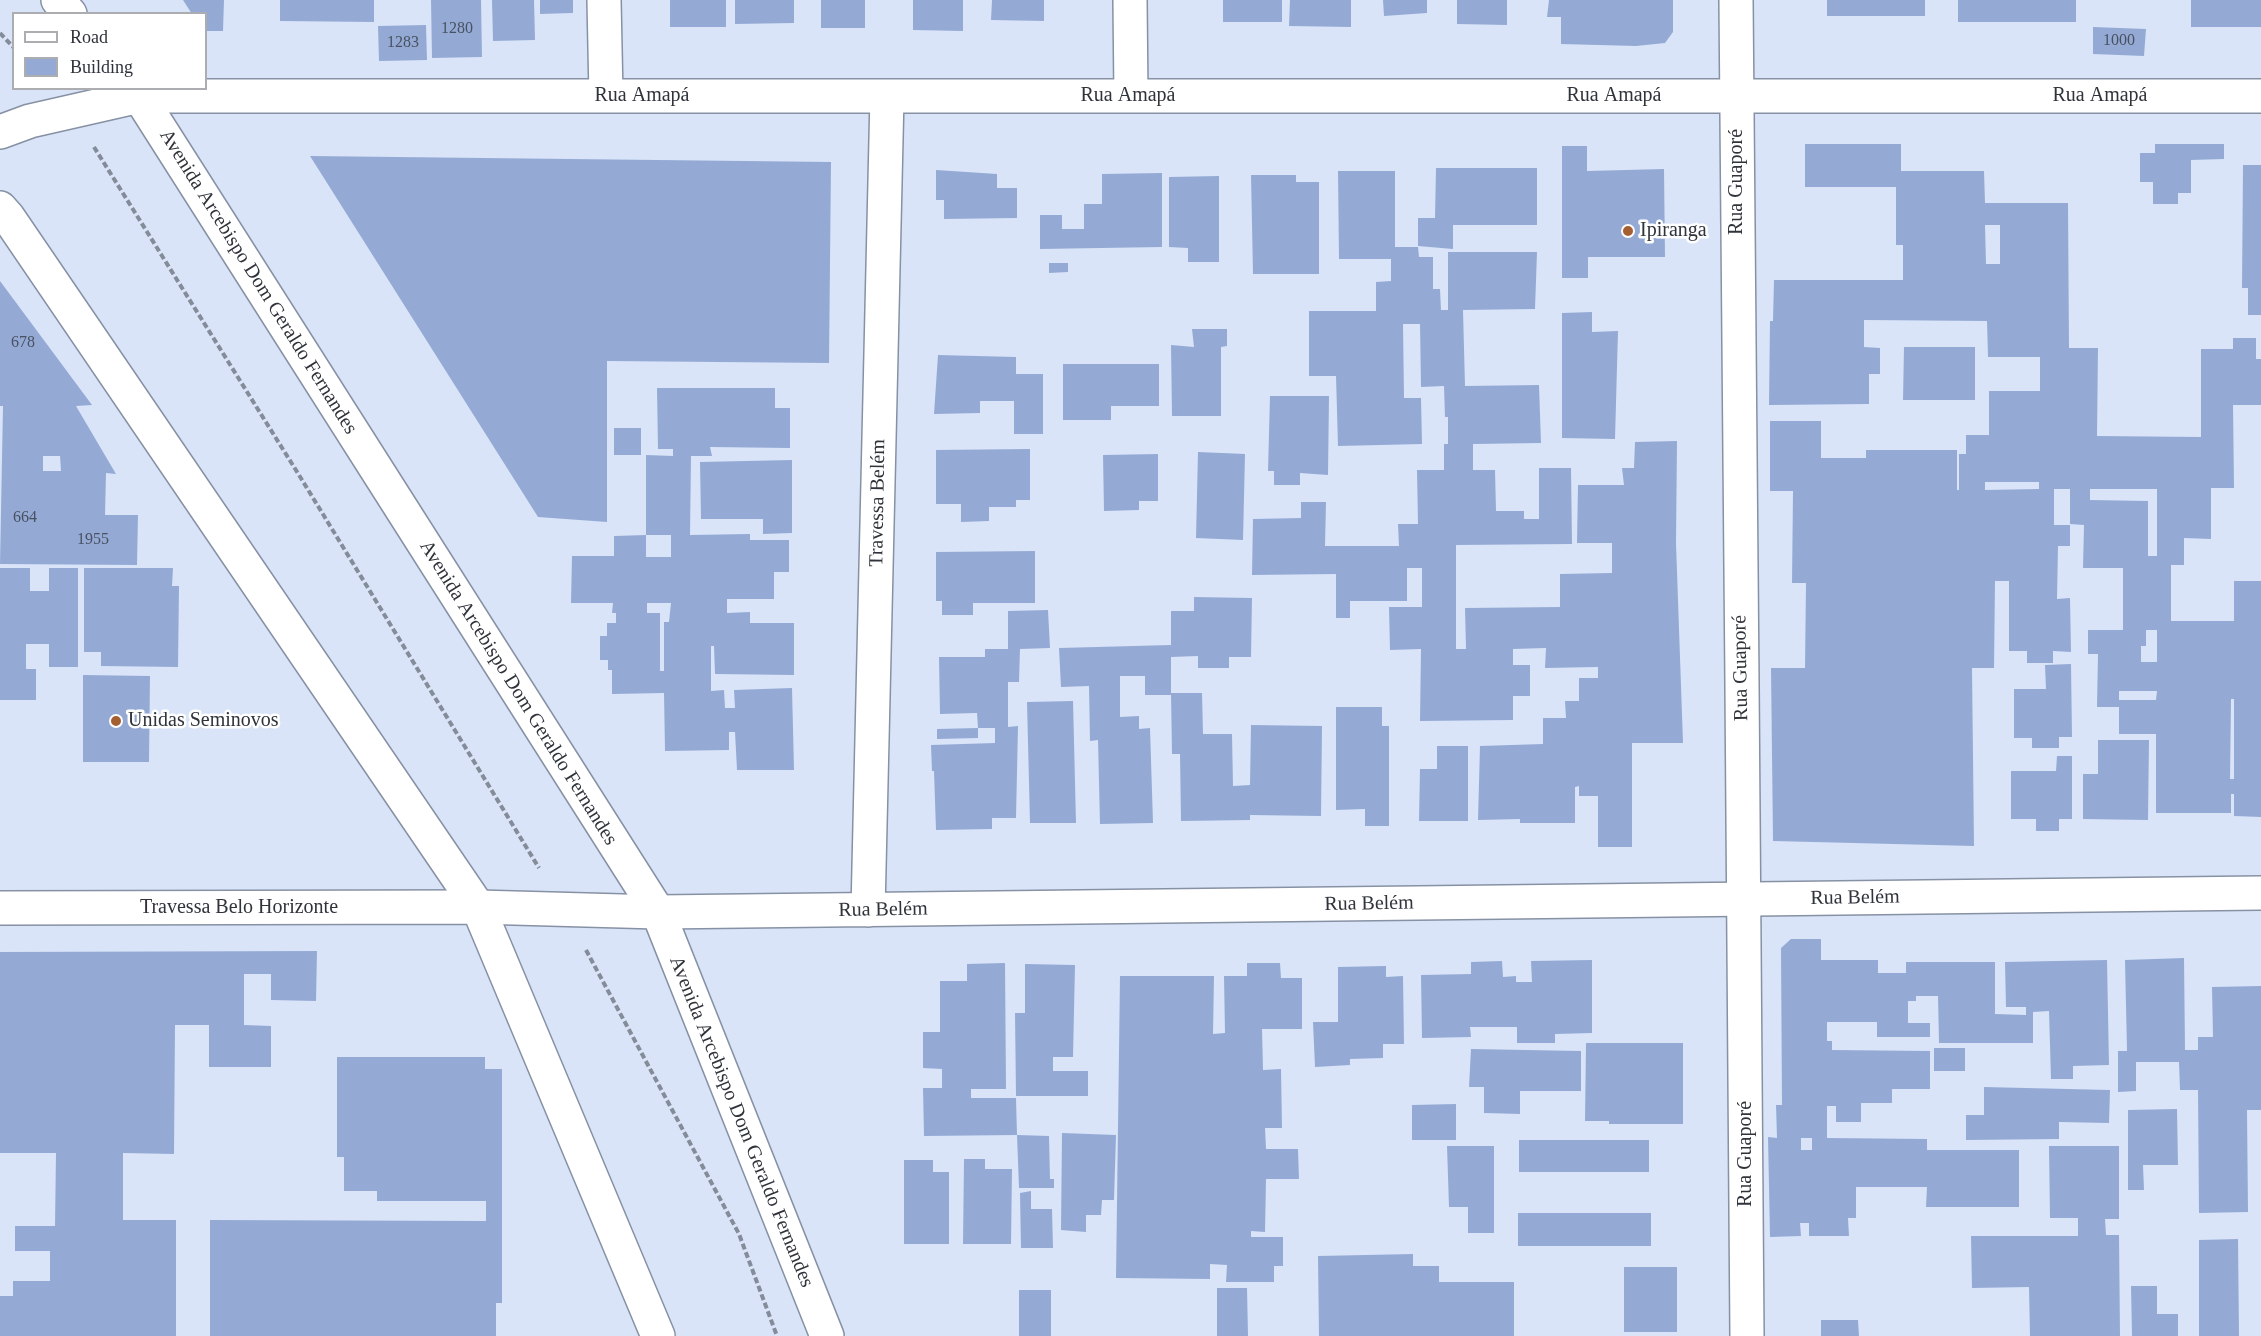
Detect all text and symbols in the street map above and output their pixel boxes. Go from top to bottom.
legend [12,12,207,90]
house number: 1280 [441,19,473,39]
text: Road [70,27,108,47]
house number: 1000 [2103,31,2135,51]
house number: 1283 [387,33,419,53]
text: Building [70,57,133,77]
street label: Rua Amapá [595,84,689,108]
street label: Rua Amapá [1081,84,1175,108]
street label: Rua Amapá [1567,84,1661,108]
street label: Rua Amapá [2053,84,2147,108]
street label: Avenida Arcebispo Dom Geraldo Fernandes [154,125,362,439]
street label: Rua Guaporé [1725,129,1749,235]
place label: Ipiranga [1640,219,1707,243]
marker: Ipiranga [1621,224,1635,238]
house number: 678 [11,333,35,353]
street label: Travessa Belém [865,439,891,567]
house number: 664 [13,508,37,528]
house number: 1955 [77,530,109,550]
street label: Avenida Arcebispo Dom Geraldo Fernandes [414,536,622,850]
street label: Rua Guaporé [1728,615,1754,721]
place label: Unidas Seminovos [128,709,279,733]
marker: Unidas Seminovos [109,714,123,728]
street label: Rua Belém [1810,885,1900,911]
street label: Rua Belém [1324,891,1414,917]
street label: Travessa Belo Horizonte [140,896,338,920]
street label: Rua Belém [838,897,928,923]
street label: Avenida Arcebispo Dom Geraldo Fernandes [663,953,819,1291]
street label: Rua Guaporé [1734,1101,1758,1207]

